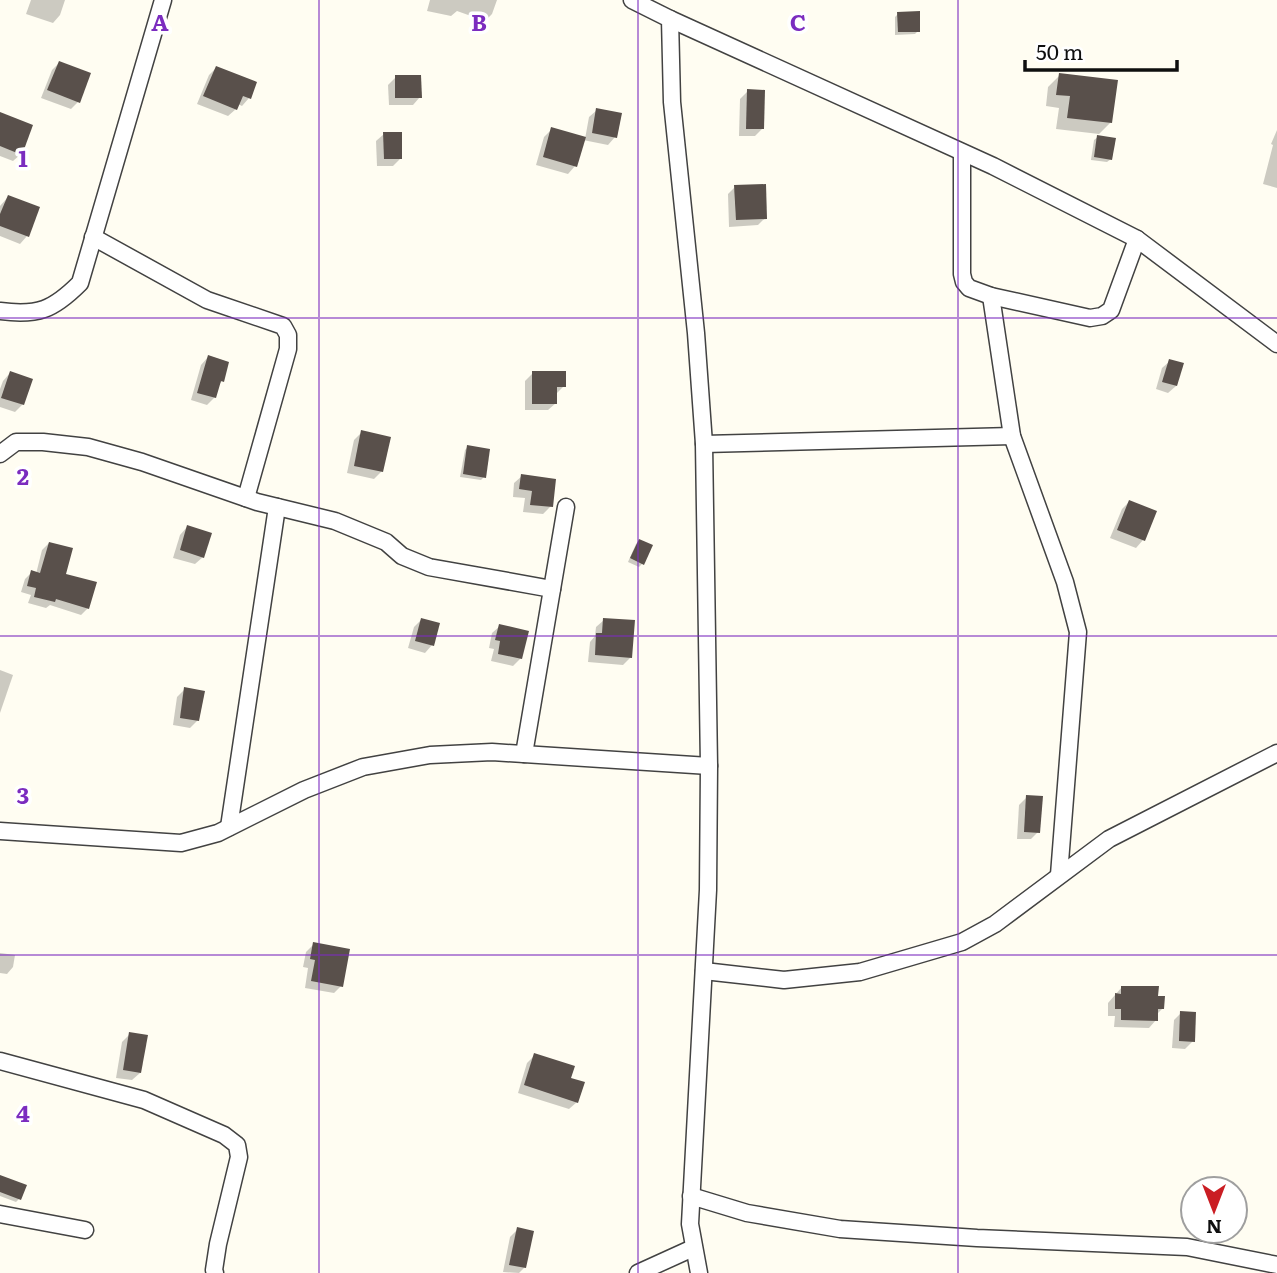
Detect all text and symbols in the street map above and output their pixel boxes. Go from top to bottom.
text: A [151,4,169,38]
text: B [471,4,487,38]
text: C [790,4,806,38]
scale bar [1025,28,1177,72]
text: 50 m [1036,35,1083,66]
text: 1 [18,140,28,174]
text: 2 [17,458,29,492]
text: 3 [17,777,29,811]
text: 4 [16,1095,30,1129]
north arrow [1179,1175,1249,1245]
text: N [1206,1214,1222,1242]

